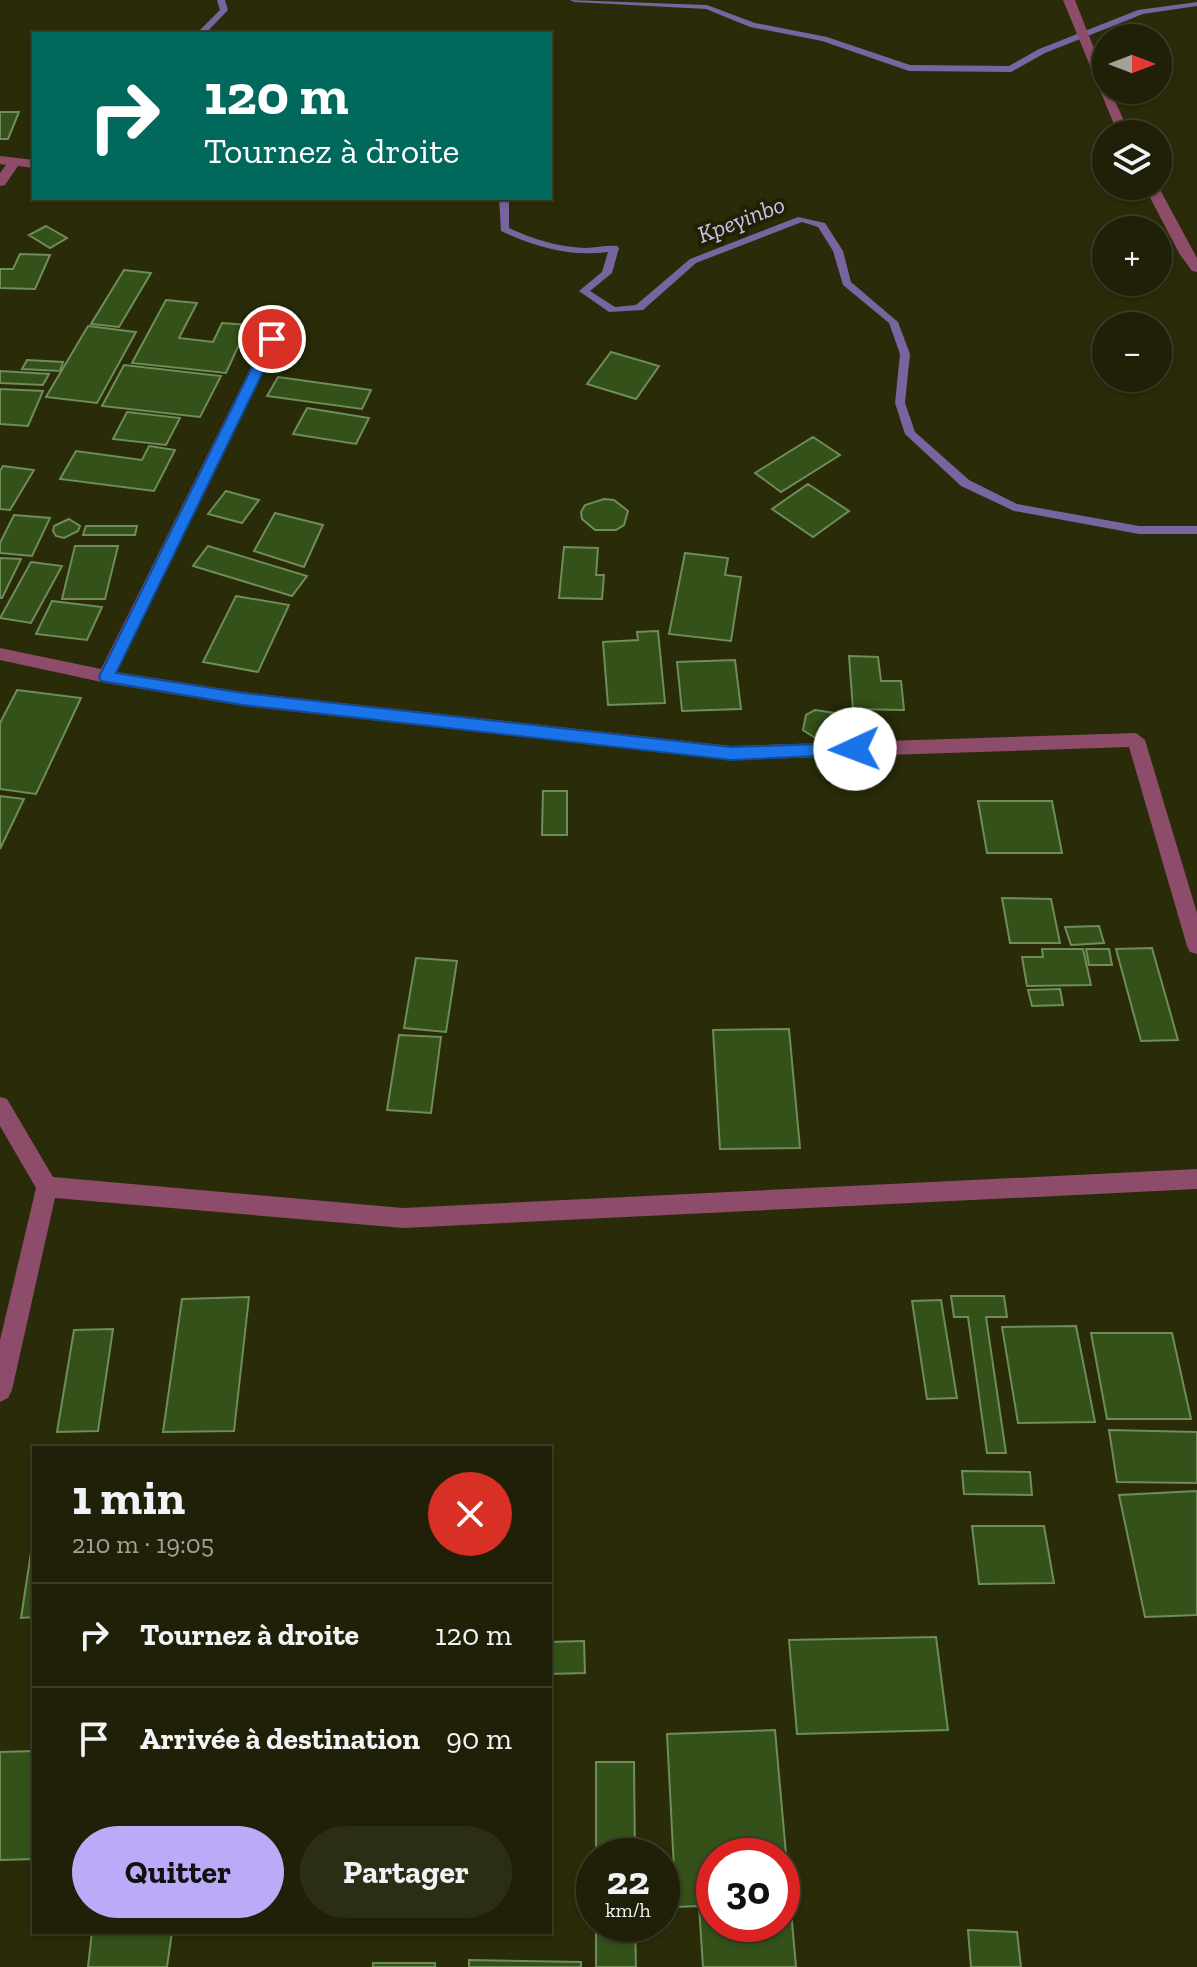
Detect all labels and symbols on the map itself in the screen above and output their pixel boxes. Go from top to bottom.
north arrow [1092,24,1172,104]
water label: Kpeyinbo [693,189,789,249]
pin [238,305,306,373]
position arrow [813,707,897,791]
speed limit sign: 30 [696,1838,800,1942]

